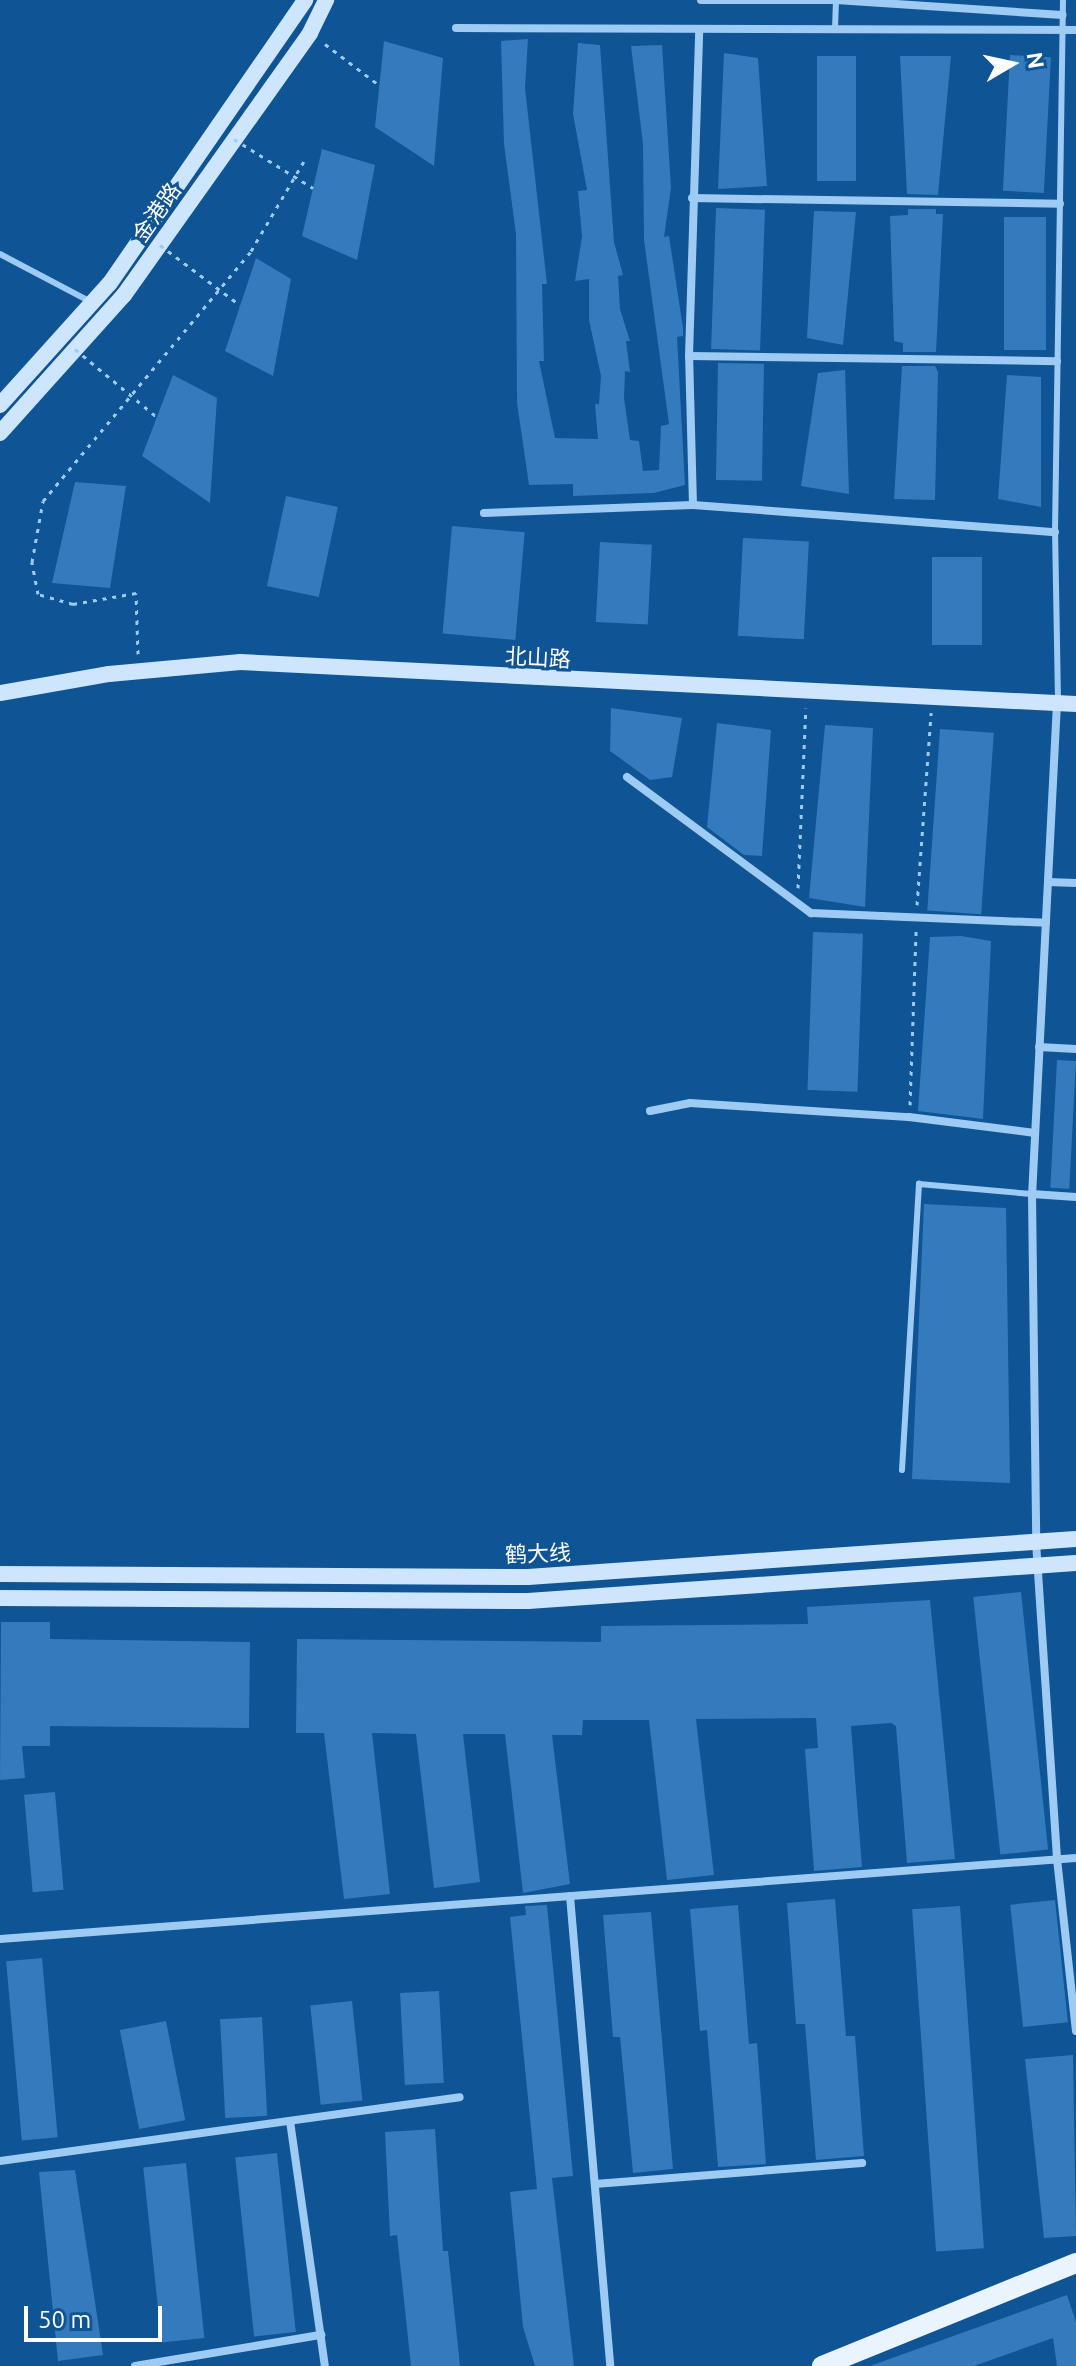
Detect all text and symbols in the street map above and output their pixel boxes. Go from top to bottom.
north arrow [972,24,1052,104]
text: N [1023,50,1050,70]
street label: 金港路 [126,177,186,247]
street label: 北山路 [504,642,572,672]
street label: 鹤大线 [505,1539,571,1567]
scale bar [28,2290,166,2340]
text: 50 m [38,2306,91,2333]

